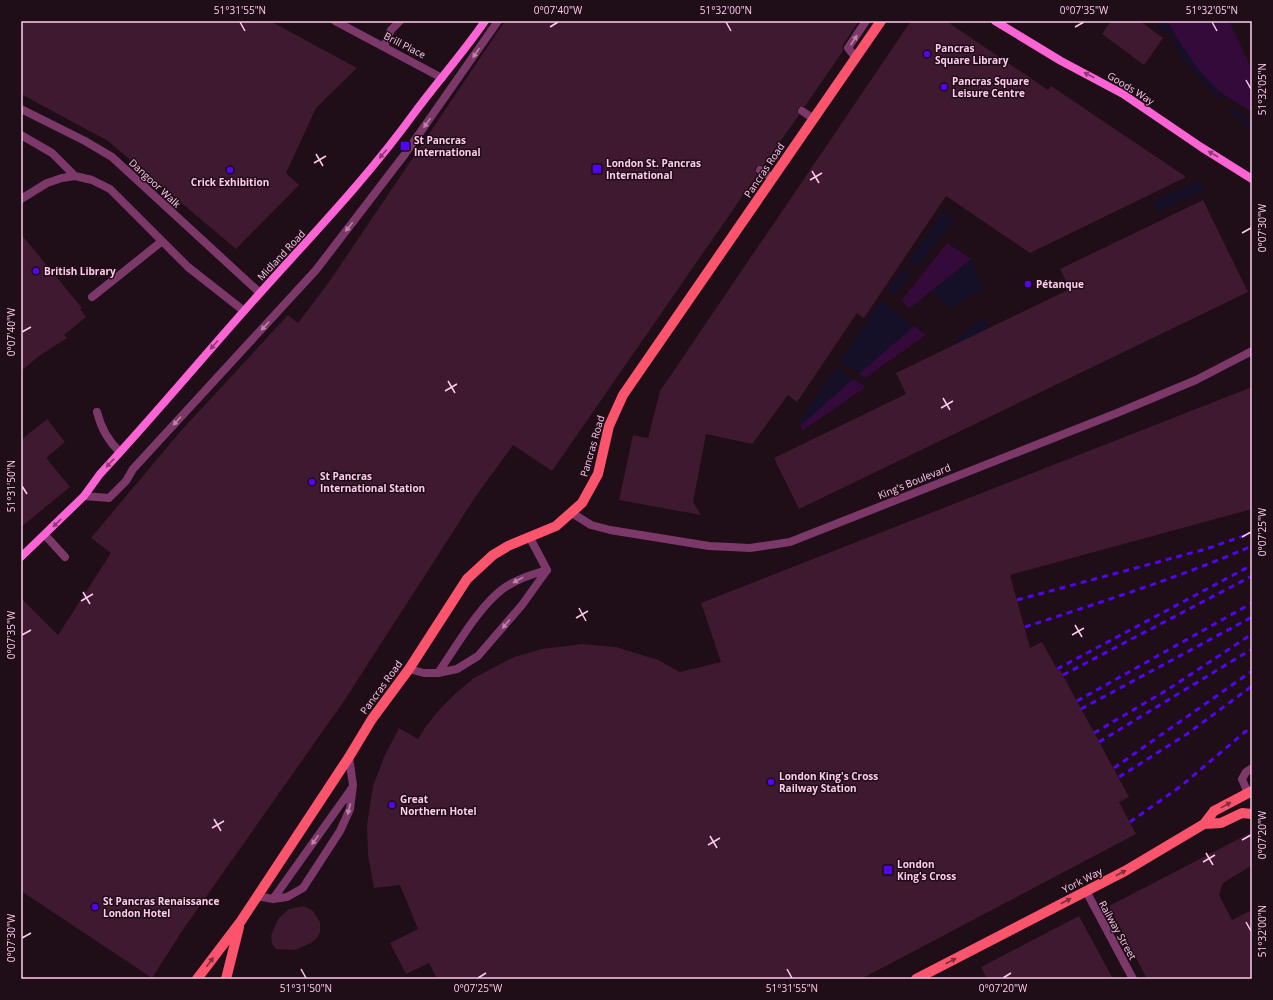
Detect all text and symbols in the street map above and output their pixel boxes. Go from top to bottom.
text: 51°31'55"N [214,3,266,17]
text: 0°07'40"W [534,3,583,17]
text: 51°32'00"N [700,3,752,17]
text: 0°07'35"W [1060,3,1109,17]
text: 51°32'05"N [1186,3,1238,17]
street label: Brill Place [382,28,429,62]
one-way arrow [850,34,858,45]
place label: Pancras Square Library [935,41,1009,67]
one-way arrow [472,48,480,59]
marker: Pancras Square Library [922,49,932,59]
text: 51°32'05"N [1255,63,1269,115]
street label: Goods Way [1105,68,1158,108]
one-way arrow [1083,72,1095,78]
place label: Pancras Square Leisure Centre [952,74,1029,100]
marker: Pancras Square Leisure Centre [939,82,949,92]
one-way arrow [423,118,431,129]
place label: St Pancras International [414,133,481,159]
marker: St Pancras International [399,140,411,152]
street label: Pancras Road [740,140,788,200]
one-way arrow [379,149,388,160]
one-way arrow [1207,150,1219,157]
street label: Dangoor Walk [126,155,184,211]
place label: London St. Pancras International [606,156,701,182]
marker: London St. Pancras International [591,163,603,175]
marker: Crick Exhibition [225,165,235,175]
place label: Crick Exhibition [191,175,269,189]
text: 0°07'30"W [1255,203,1269,252]
one-way arrow [345,222,354,233]
street label: Midland Road [254,227,308,283]
place label: British Library [44,264,116,278]
marker: British Library [31,266,41,276]
place label: Pétanque [1036,277,1084,291]
marker: Pétanque [1023,279,1033,289]
text: 0°07'40"W [4,307,18,356]
one-way arrow [260,320,269,331]
one-way arrow [210,340,219,350]
street label: Pancras Road [577,414,607,478]
one-way arrow [172,416,181,427]
one-way arrow [106,459,115,468]
text: 51°31'50"N [4,460,18,512]
street label: King's Boulevard [876,460,952,502]
place label: St Pancras International Station [320,469,425,495]
marker: St Pancras International Station [307,477,317,487]
text: 0°07'25"W [1255,507,1269,556]
one-way arrow [52,518,62,528]
one-way arrow [512,577,524,584]
text: 0°07'35"W [4,610,18,659]
one-way arrow [502,619,511,629]
street label: Pancras Road [357,657,405,717]
place label: London King's Cross Railway Station [779,769,878,795]
marker: London King's Cross Railway Station [766,777,776,787]
place label: Great Northern Hotel [400,792,477,818]
marker: Great Northern Hotel [387,800,397,810]
one-way arrow [1220,801,1232,808]
one-way arrow [346,804,352,816]
text: 0°07'20"W [1255,810,1269,859]
one-way arrow [311,835,319,845]
place label: London King's Cross [897,857,956,883]
street label: York Way [1060,863,1105,896]
marker: London King's Cross [882,864,894,876]
one-way arrow [1115,870,1126,876]
place label: St Pancras Renaissance London Hotel [103,894,219,920]
one-way arrow [1060,898,1072,905]
street label: Railway Street [1096,898,1140,962]
marker: St Pancras Renaissance London Hotel [90,902,100,912]
text: 51°32'00"N [1255,905,1269,957]
text: 0°07'30"W [4,913,18,962]
one-way arrow [206,956,215,967]
one-way arrow [945,958,956,964]
text: 51°31'50"N [280,981,332,995]
text: 0°07'25"W [454,981,503,995]
text: 51°31'55"N [766,981,818,995]
text: 0°07'20"W [979,981,1028,995]

